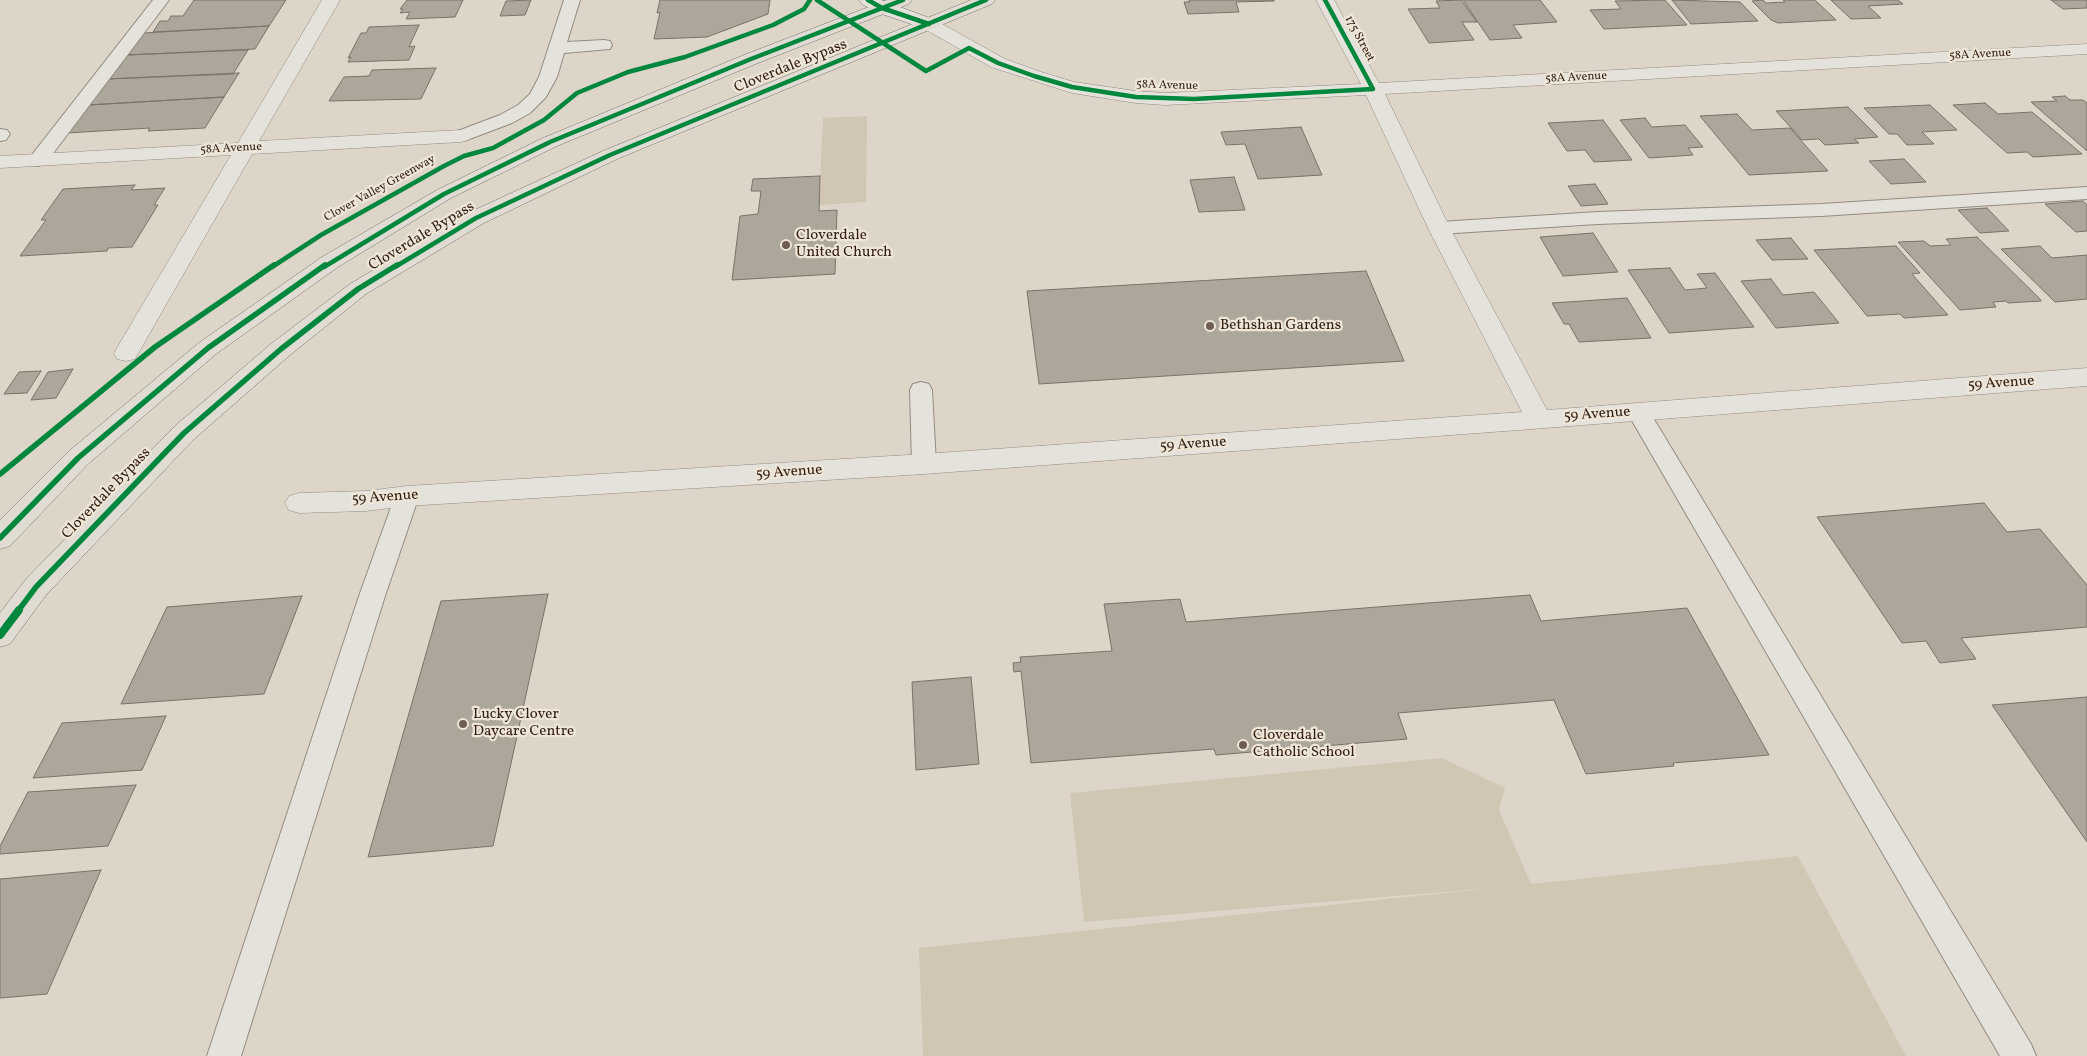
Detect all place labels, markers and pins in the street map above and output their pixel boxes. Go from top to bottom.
place label: Cloverdale United Church [796,227,892,262]
marker: Cloverdale United Church [780,239,792,251]
place label: Bethshan Gardens [1220,317,1341,335]
marker: Bethshan Gardens [1204,320,1216,332]
place label: Lucky Clover Daycare Centre [473,706,574,741]
marker: Lucky Clover Daycare Centre [457,718,469,730]
place label: Cloverdale Catholic School [1253,727,1355,762]
marker: Cloverdale Catholic School [1237,739,1249,751]

